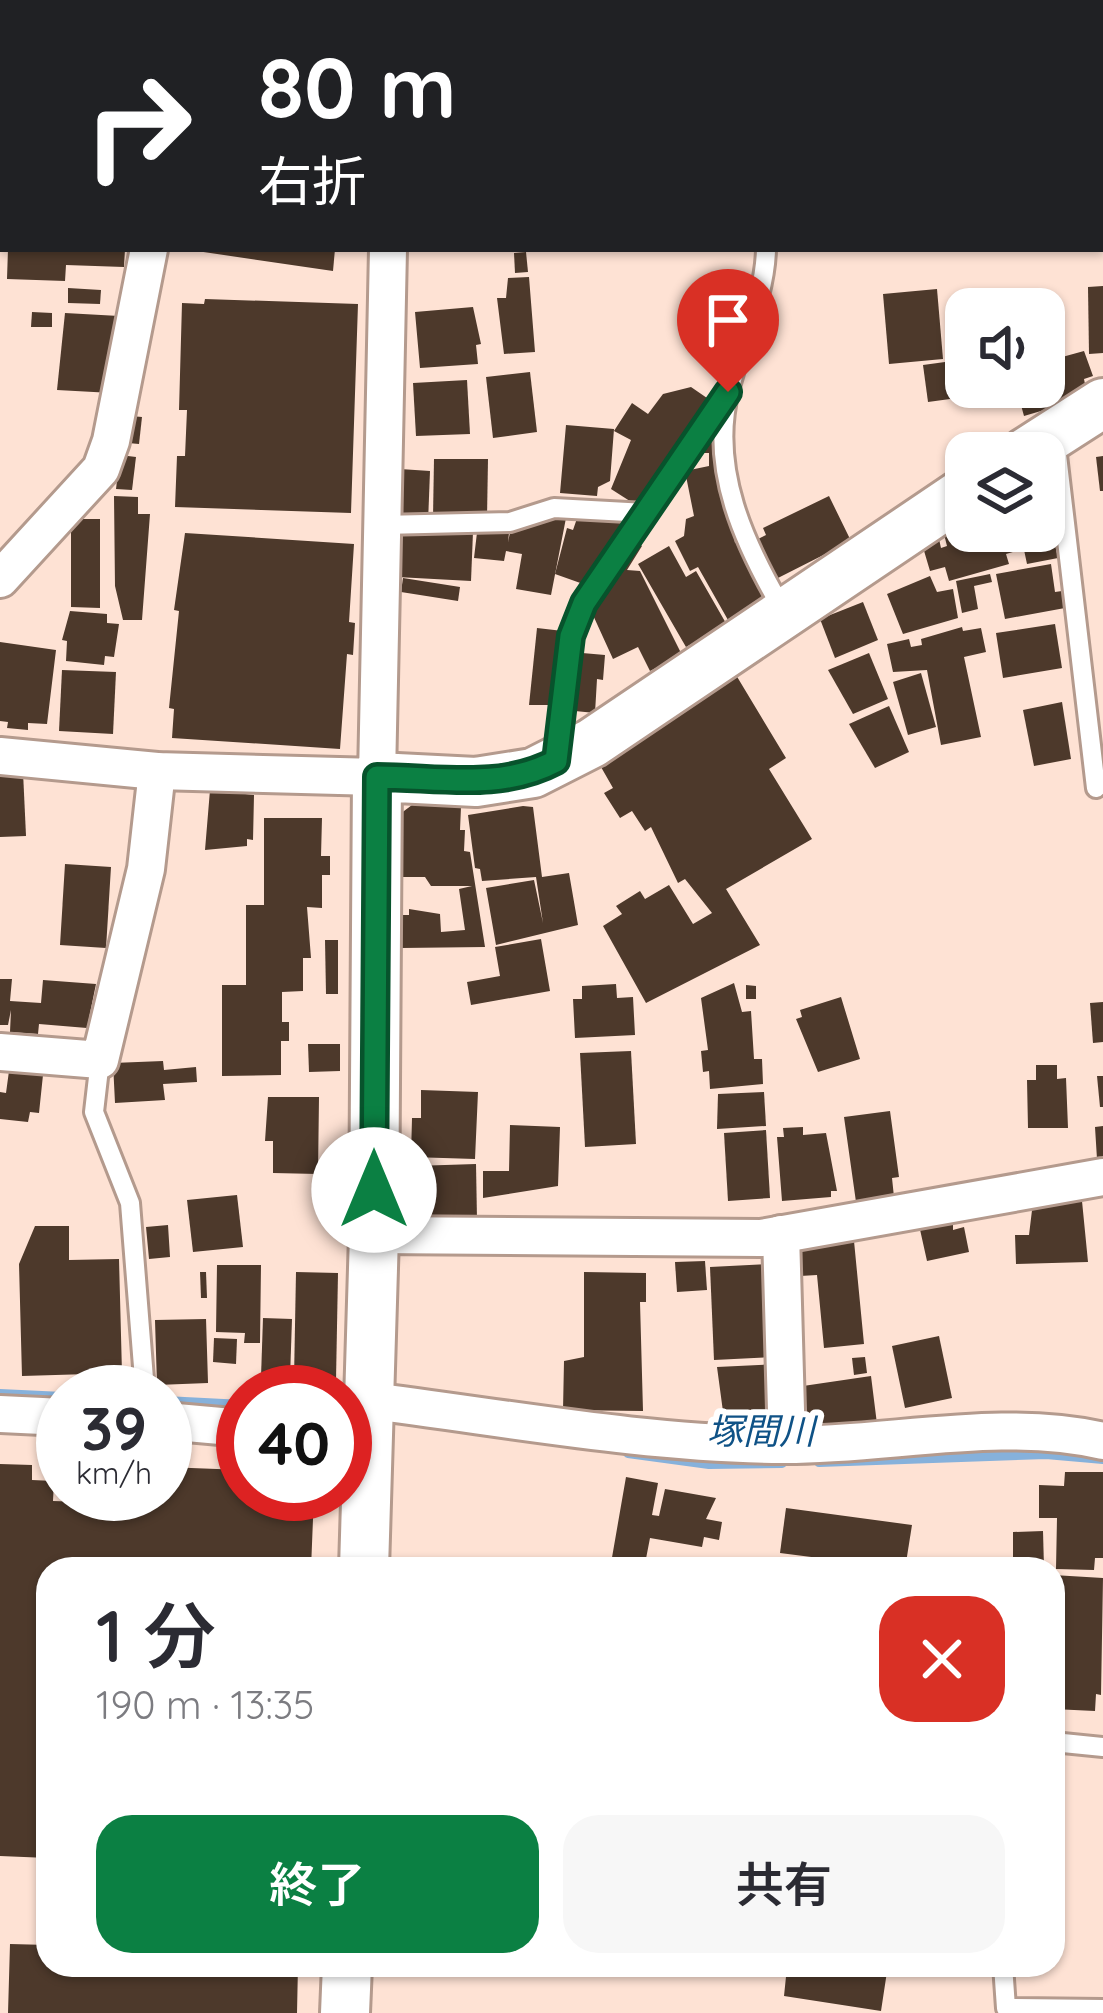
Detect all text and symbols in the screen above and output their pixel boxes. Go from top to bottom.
text: 80 m [258,34,457,139]
icon: right [60,48,216,204]
text: 右折 [258,147,366,215]
pin [677,269,779,392]
icon: arrive [695,287,761,353]
map controls [945,288,1065,552]
button: sound [945,288,1065,408]
button: layers [945,432,1065,552]
position arrow [311,1127,437,1253]
speed limit sign: 40 [216,1365,372,1521]
text: 39 [81,1390,147,1465]
water label: 塚間川 [707,1408,819,1453]
text: km/h [76,1454,152,1492]
text: 1 分 [96,1590,216,1680]
button: close [879,1596,1005,1722]
text: 190 m · 13:35 [96,1680,314,1729]
button: 終了 [96,1815,539,1953]
button: 共有 [563,1815,1005,1953]

